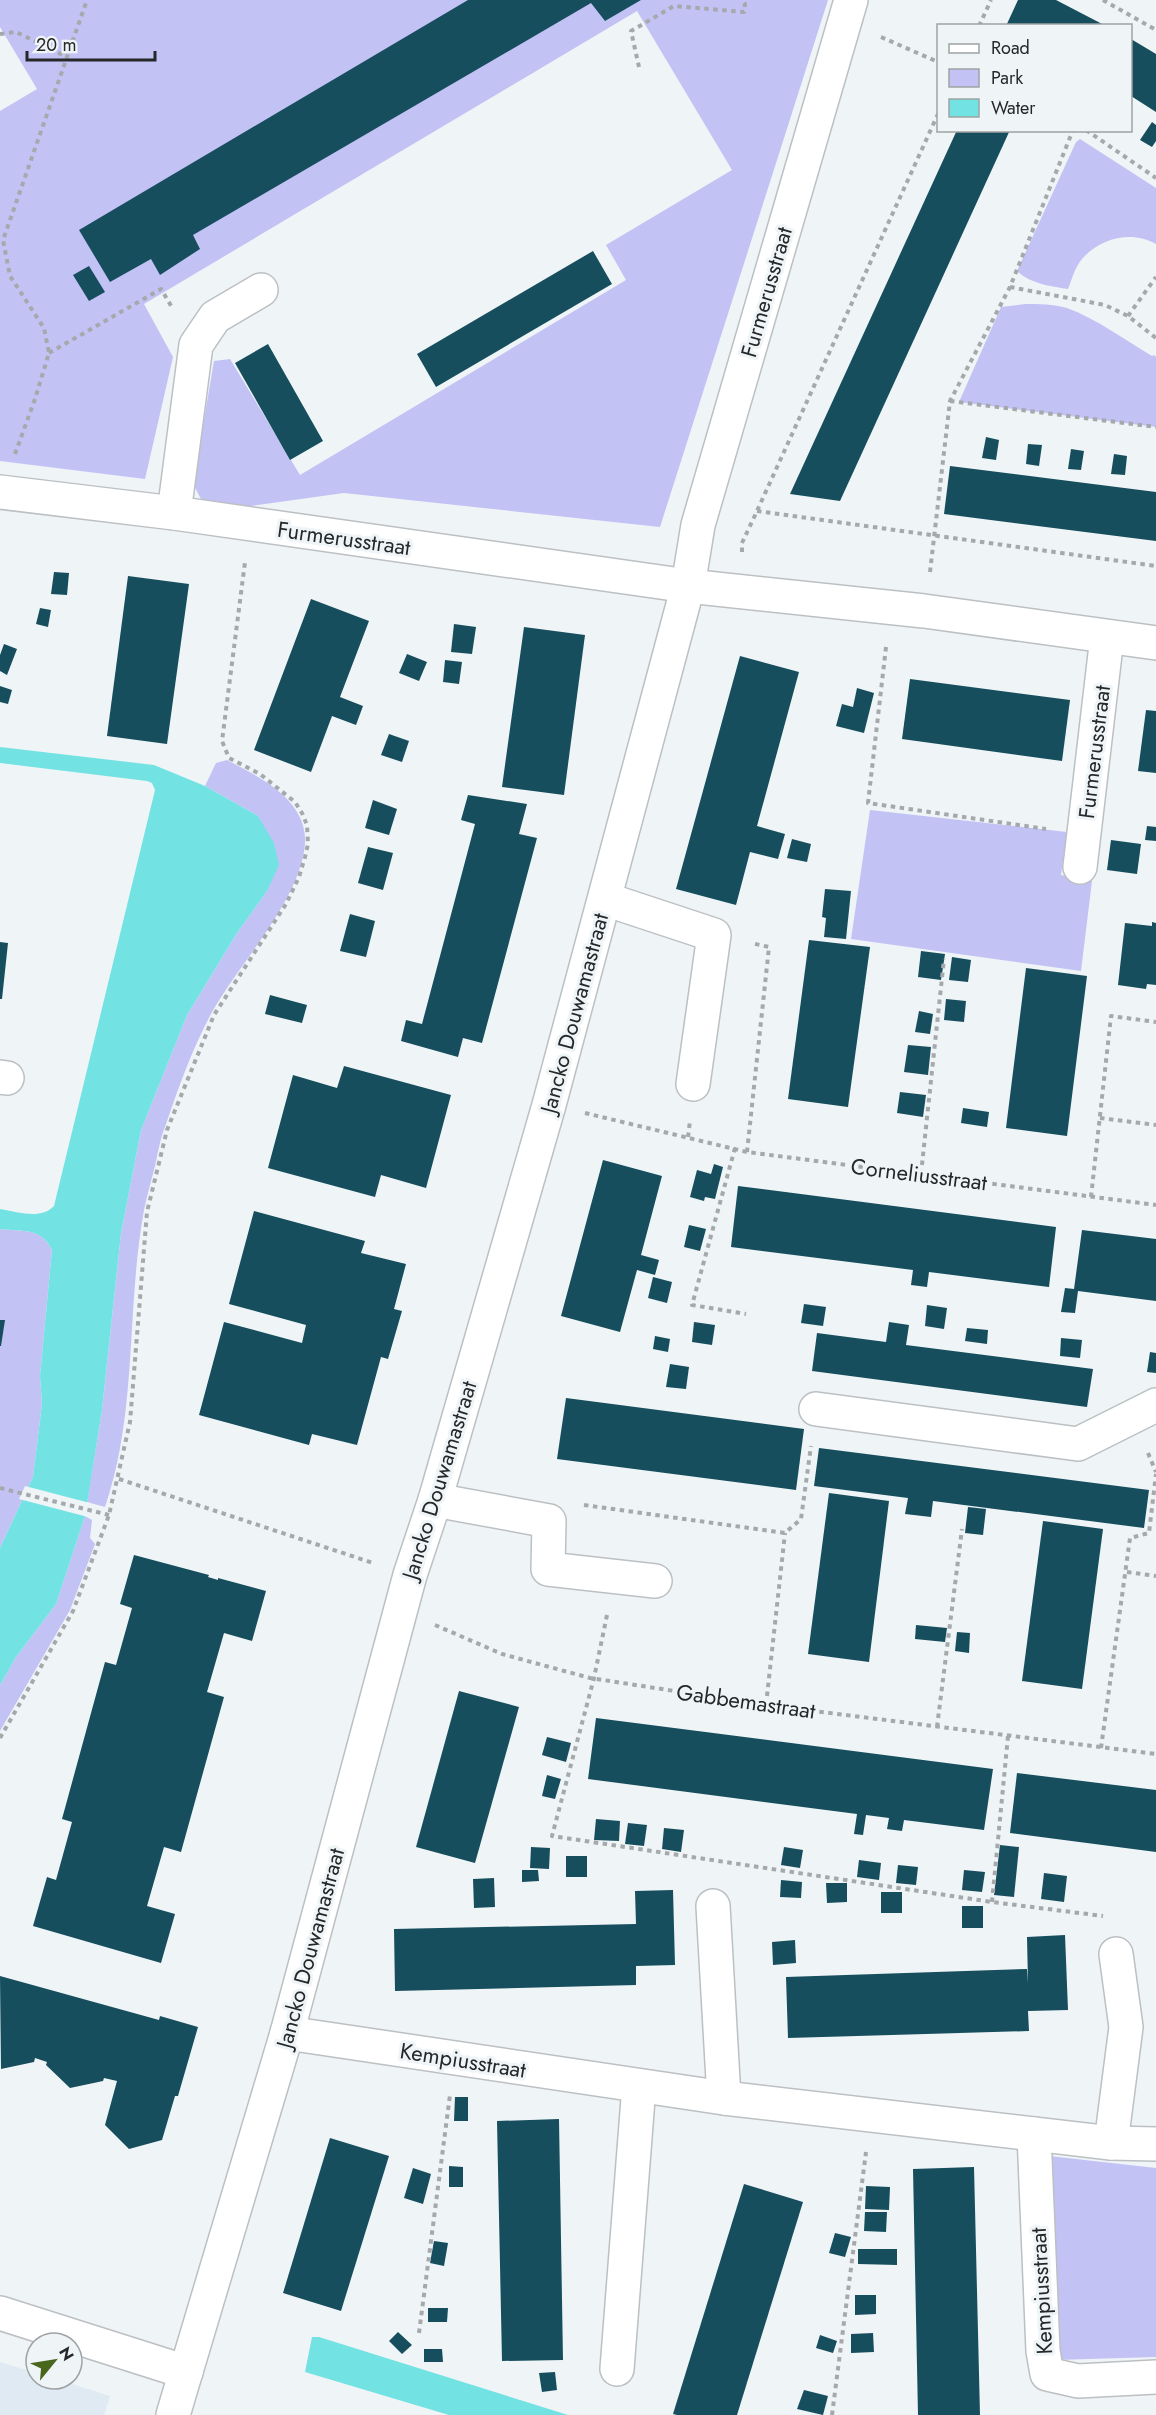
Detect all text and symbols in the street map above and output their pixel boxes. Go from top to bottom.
scale bar [27,24,154,62]
legend [937,24,1132,132]
text: 20 m [36,32,76,58]
text: Road [991,35,1030,61]
text: Park [991,65,1023,91]
text: Water [991,95,1036,121]
street label: Furmerusstraat [732,222,800,361]
street label: Furmerusstraat [275,513,413,563]
street label: Furmerusstraat [1070,683,1118,821]
street label: Jancko Douwamastraat [531,909,616,1119]
street label: Corneliusstraat [849,1150,990,1198]
street label: Jancko Douwamastraat [393,1376,485,1586]
street label: Gabbemastraat [674,1675,818,1727]
street label: Jancko Douwamastraat [267,1844,352,2054]
street label: Kempiusstraat [398,2034,529,2086]
street label: Kempiusstraat [1022,2226,1060,2355]
north arrow [24,2331,84,2391]
text: N [53,2342,80,2365]

